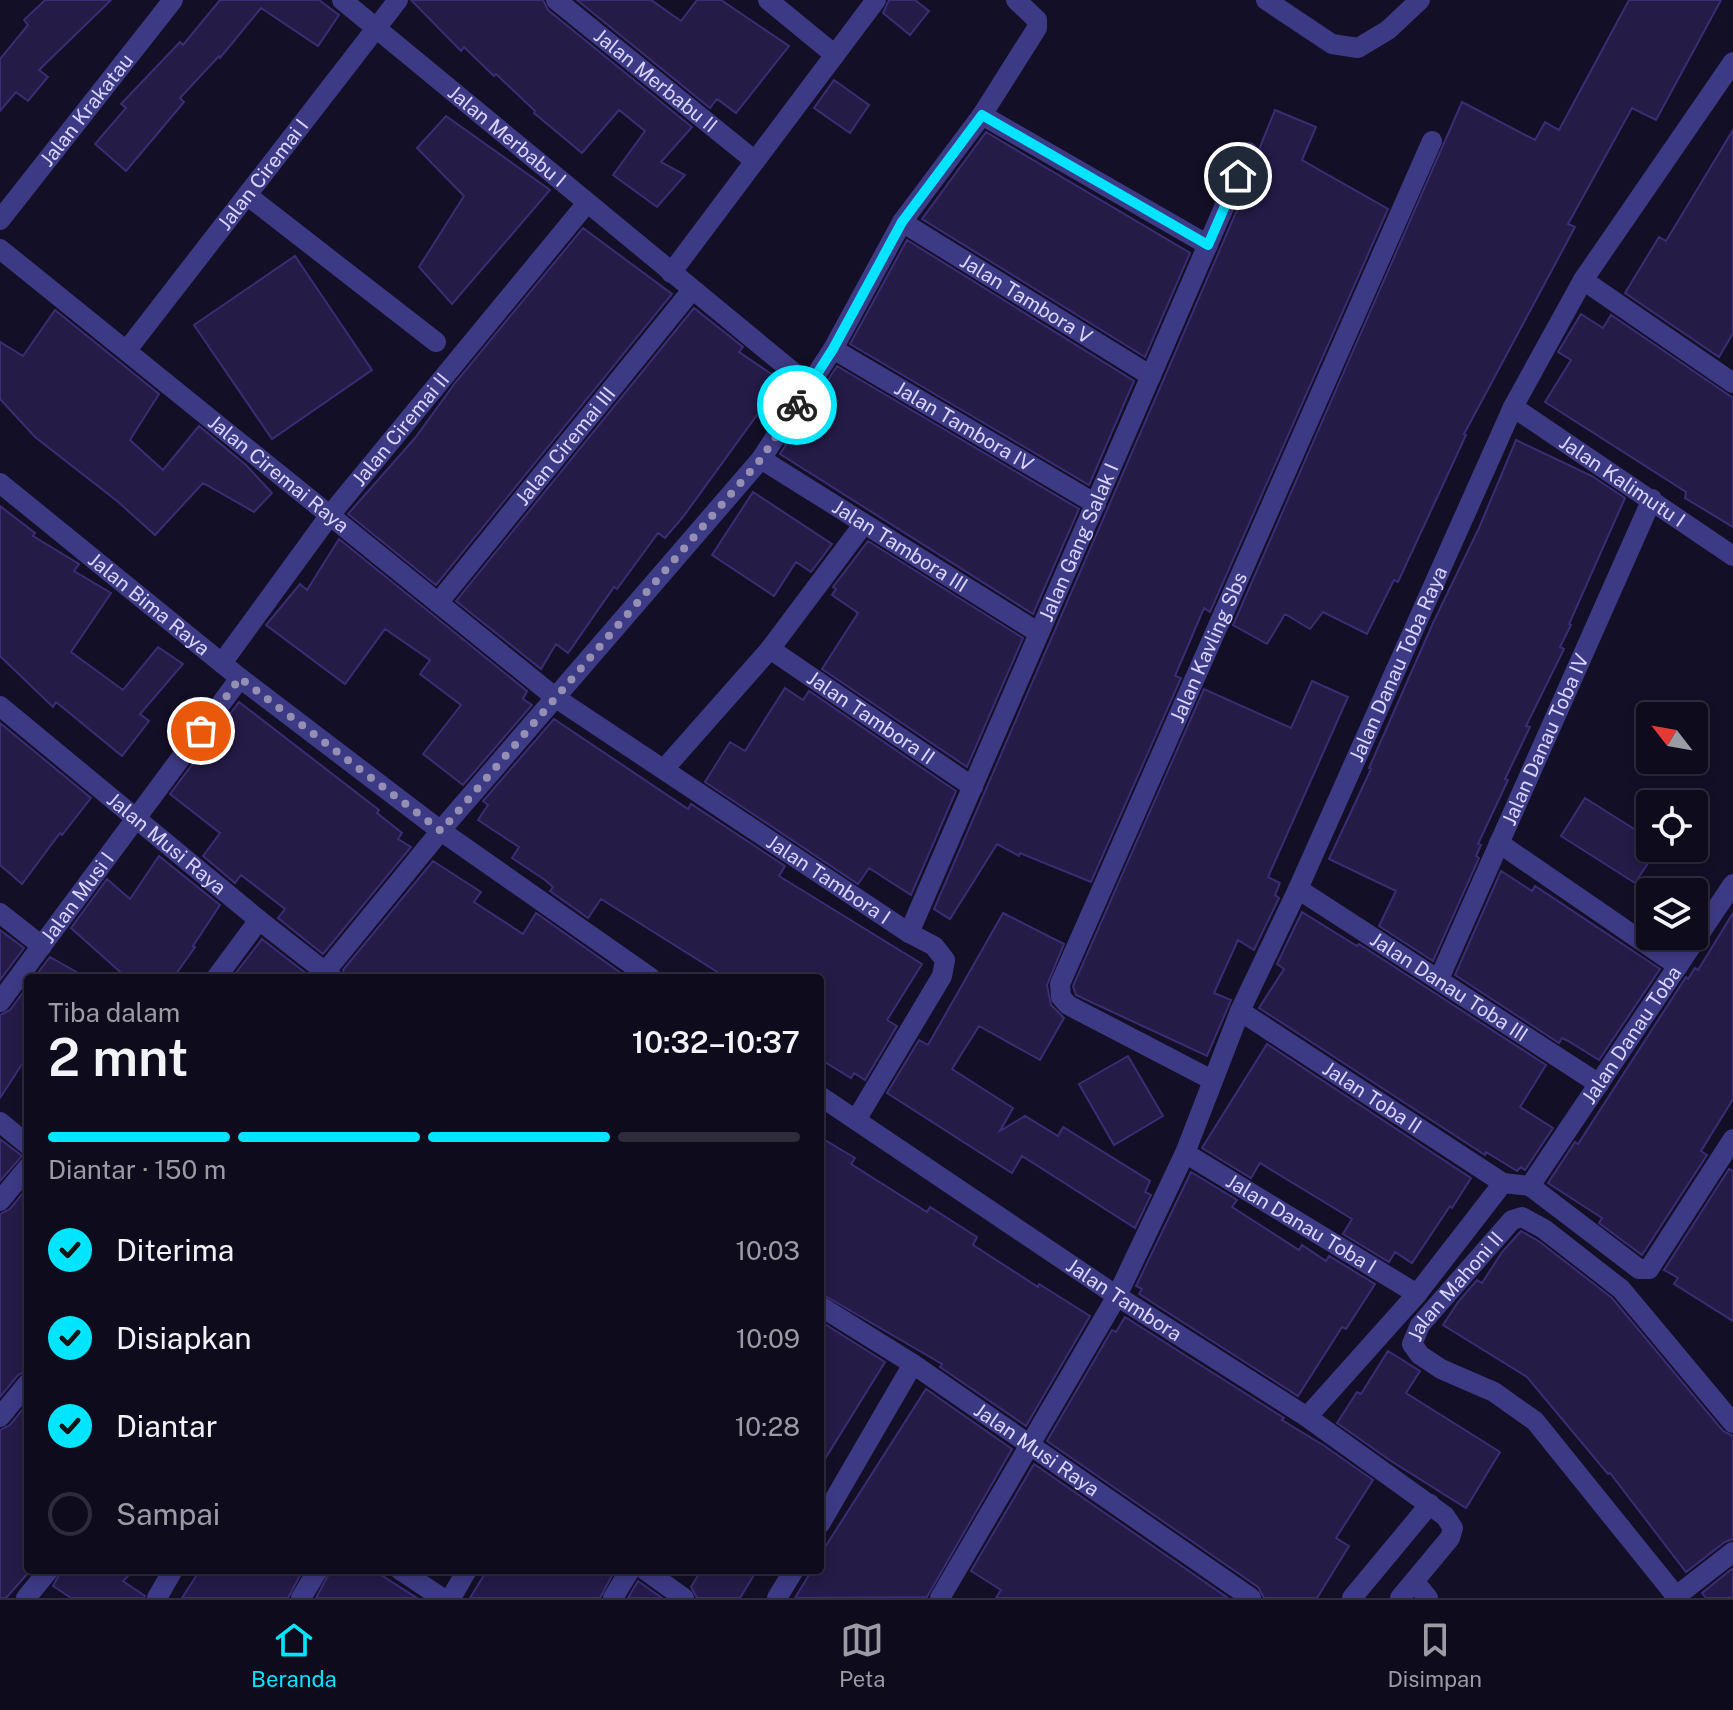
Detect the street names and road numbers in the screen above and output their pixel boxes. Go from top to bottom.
street label: Jalan Merbabu II [589,23,722,138]
street label: Jalan Krakatau [35,49,138,171]
street label: Jalan Merbabu I [443,80,571,192]
street label: Jalan Ciremai I [212,114,313,235]
street label: Jalan Tambora V [956,249,1097,349]
street label: Jalan Ciremai II [347,368,454,491]
street label: Jalan Tambora IV [890,376,1038,476]
street label: Jalan Ciremai III [510,382,620,510]
street label: Jalan Ciremai Raya [203,410,354,538]
street label: Jalan Kalimutu I [1555,430,1690,532]
street label: Jalan Gang Salak I [1034,459,1123,625]
street label: Jalan Tambora III [828,495,972,597]
street label: Jalan Bima Raya [83,548,215,661]
street label: Jalan Danau Toba Raya [1344,563,1452,766]
street label: Jalan Kavling Sbs [1165,568,1252,726]
street label: Jalan Danau Toba IV [1497,650,1594,829]
street label: Jalan Tambora II [802,666,939,769]
street label: Jalan Musi Raya [102,787,231,900]
street label: Jalan Tambora I [762,830,895,929]
street label: Jalan Musi I [36,847,119,948]
street label: Jalan Danau Toba III [1366,927,1532,1047]
street label: Jalan Danau Toba [1577,961,1686,1108]
street label: Jalan Toba II [1318,1056,1426,1138]
street label: Jalan Danau Toba I [1222,1169,1381,1278]
street label: Jalan Mahoni II [1403,1227,1508,1345]
street label: Jalan Tambora [1062,1253,1186,1346]
street label: Jalan Musi Raya [969,1398,1104,1501]

